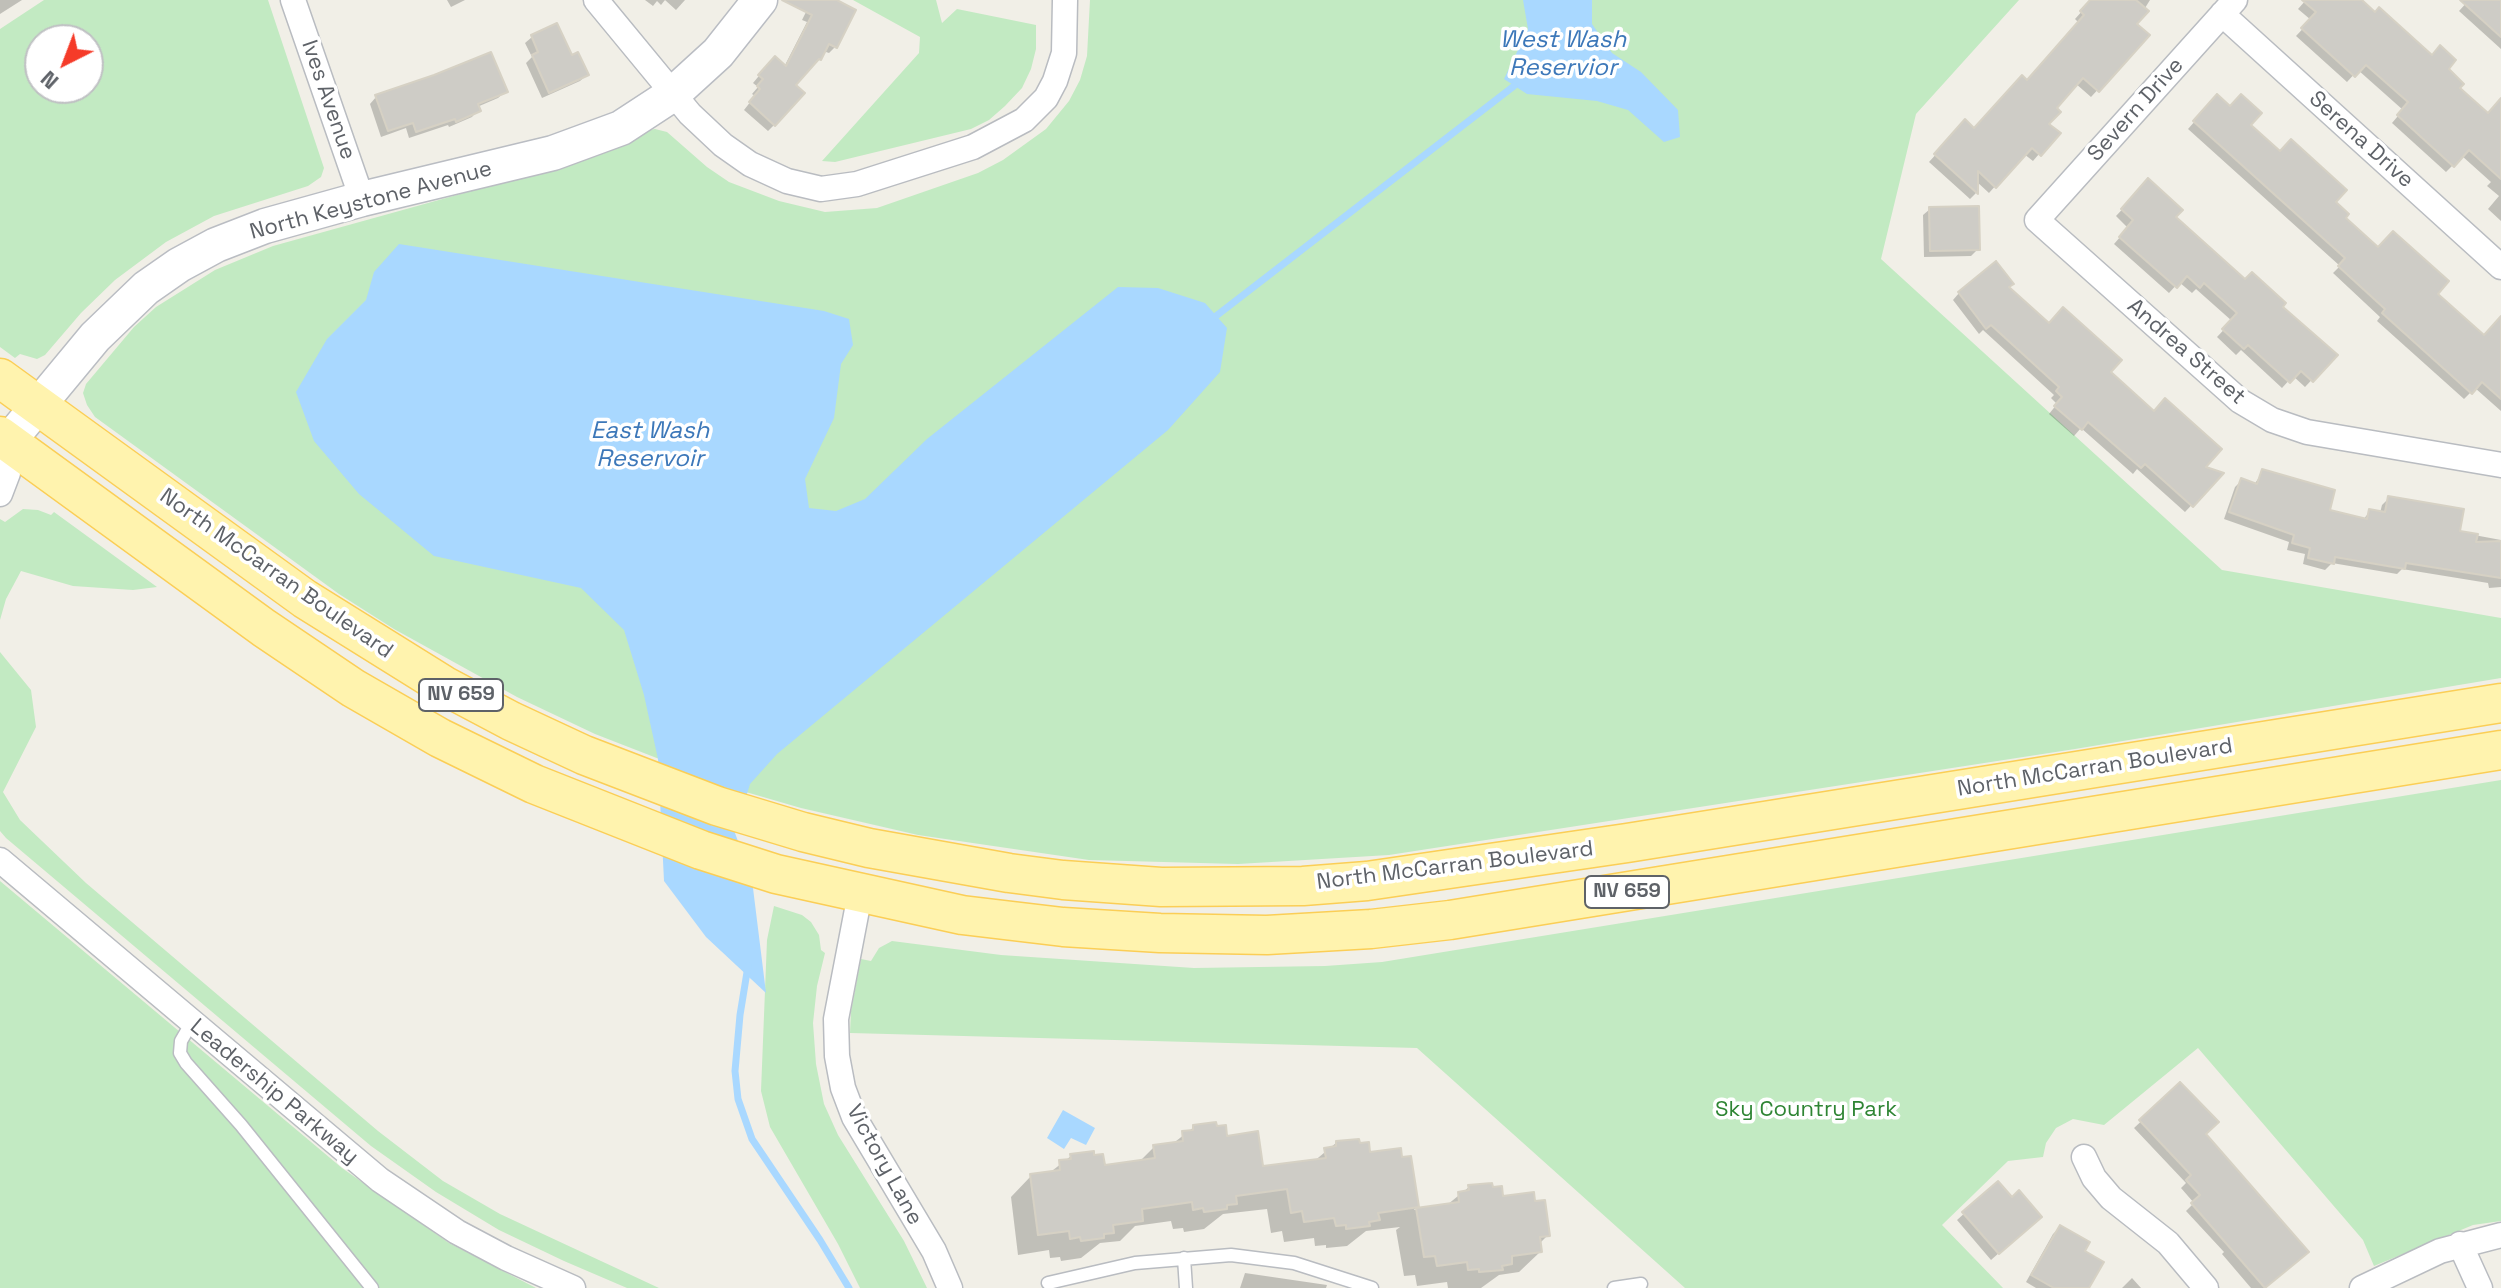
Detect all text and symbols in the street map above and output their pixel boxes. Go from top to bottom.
north arrow [24,24,104,104]
water label: West Wash Reservior [1500,26,1626,82]
street label: Ives Avenue [295,37,361,163]
street label: Severn Drive [2082,53,2190,167]
text: N [34,65,64,96]
street label: Serena Drive [2303,86,2419,194]
street label: North Keystone Avenue [247,156,495,246]
street label: Andrea Street [2121,293,2251,411]
water label: East Wash Reservoir [591,417,709,473]
street label: North McCarran Boulevard [154,483,398,665]
road number: NV 659 [419,679,503,711]
street label: North McCarran Boulevard [1955,733,2235,803]
street label: North McCarran Boulevard [1315,836,1595,896]
road number: NV 659 [1585,876,1669,908]
street label: Leadership Parkway [184,1014,364,1170]
park label: Sky Country Park [1715,1097,1897,1123]
street label: Victory Lane [840,1100,928,1230]

